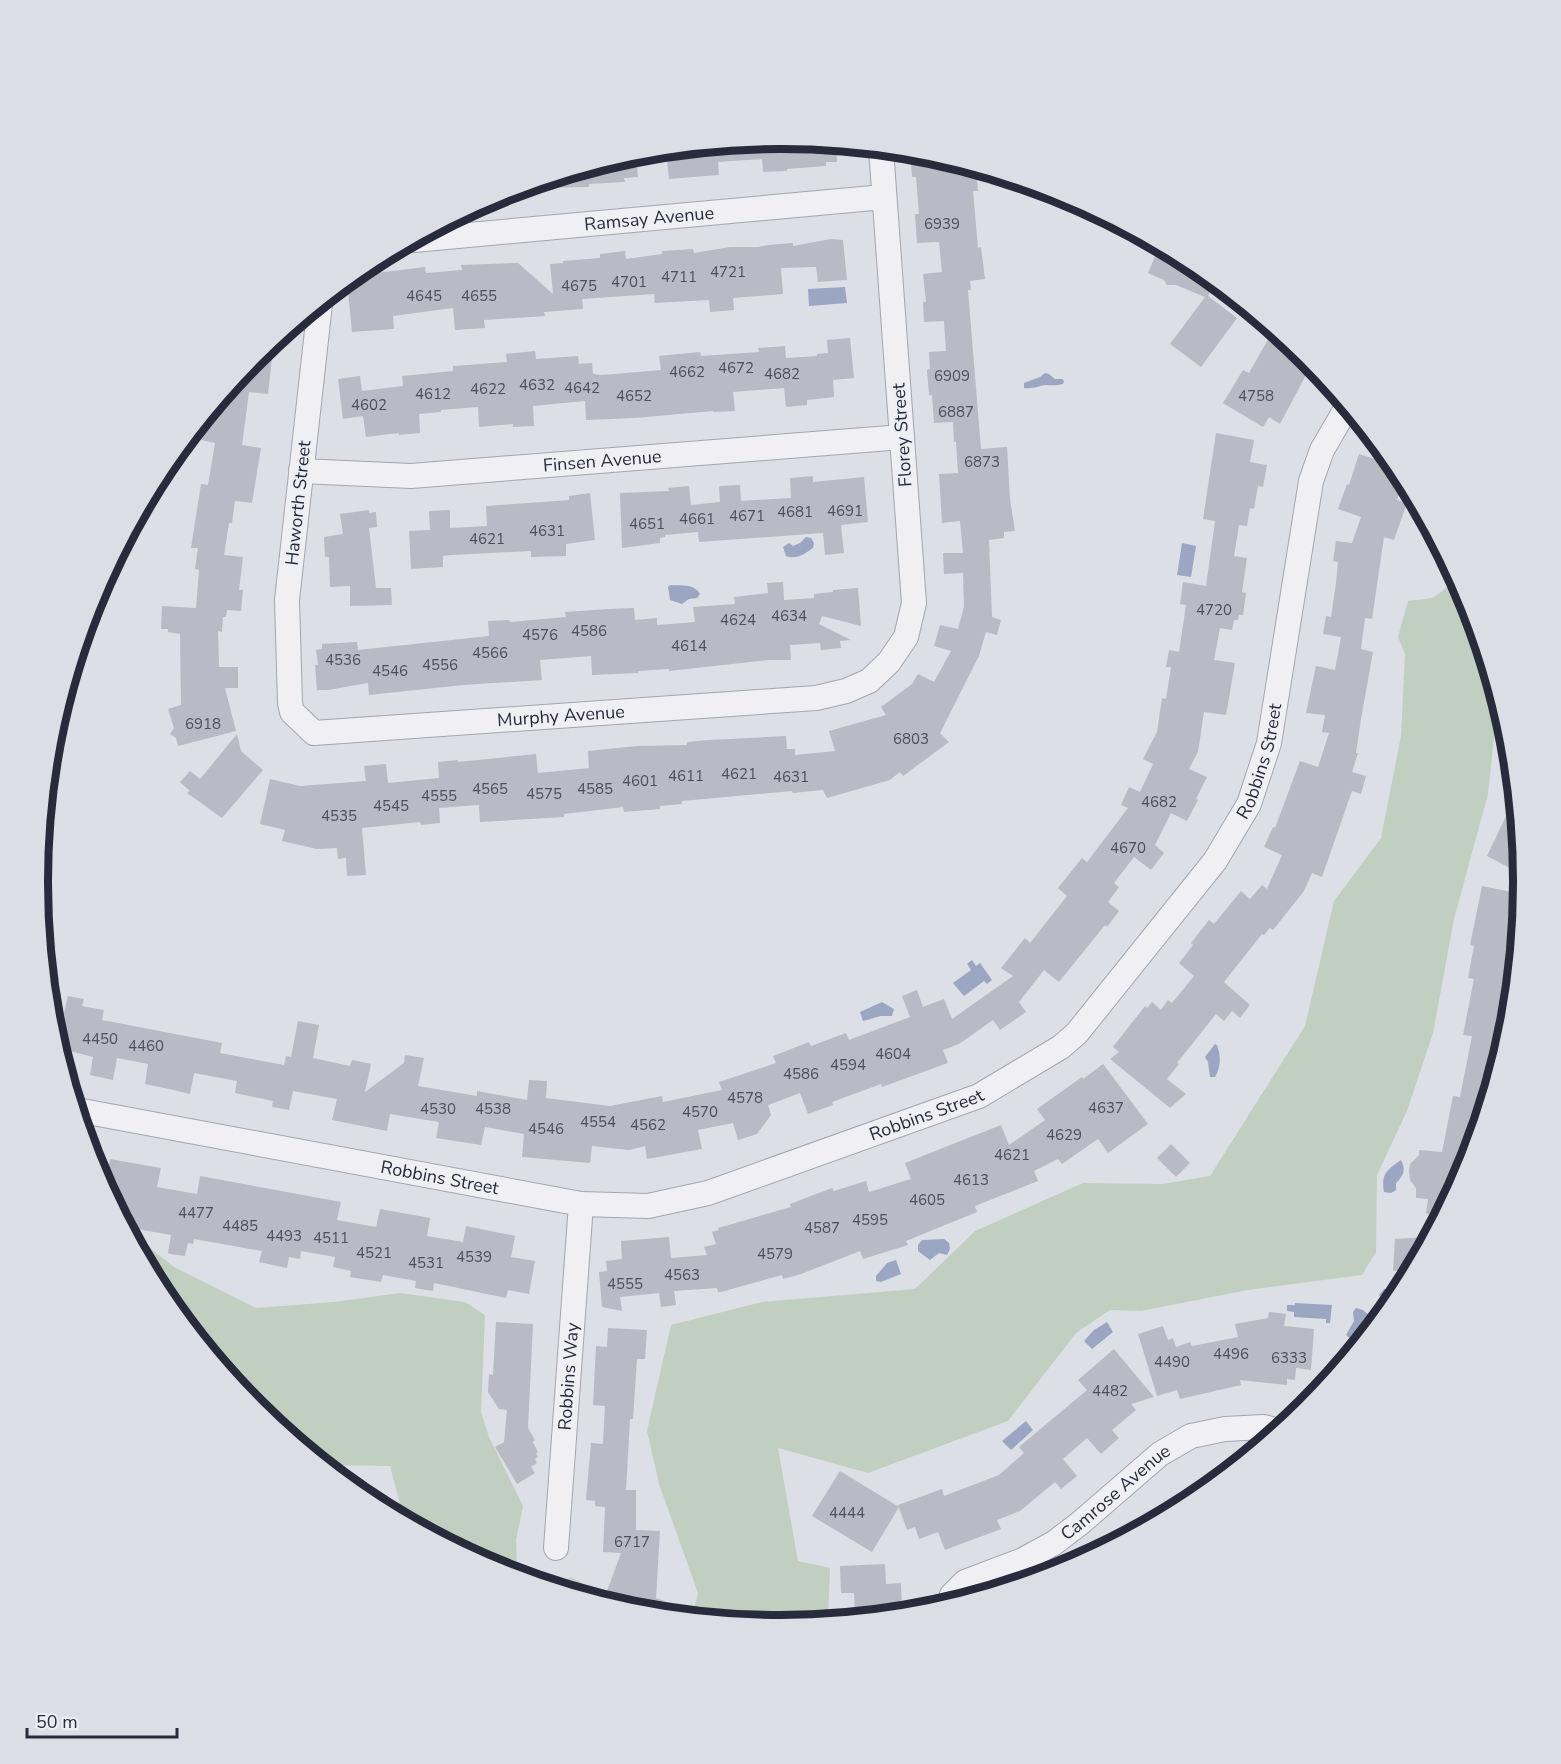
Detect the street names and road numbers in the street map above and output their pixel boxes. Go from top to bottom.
street label: Ramsay Avenue [583,201,715,236]
street label: Florey Street [886,382,918,488]
street label: Haworth Street [280,439,317,567]
street label: Finsen Avenue [542,444,662,477]
street label: Murphy Avenue [496,699,625,732]
street label: Robbins Street [1231,701,1287,823]
street label: Robbins Street [866,1083,989,1146]
street label: Robbins Street [379,1155,501,1201]
street label: Robbins Way [553,1321,584,1431]
street label: Camrose Avenue [1056,1439,1175,1546]

